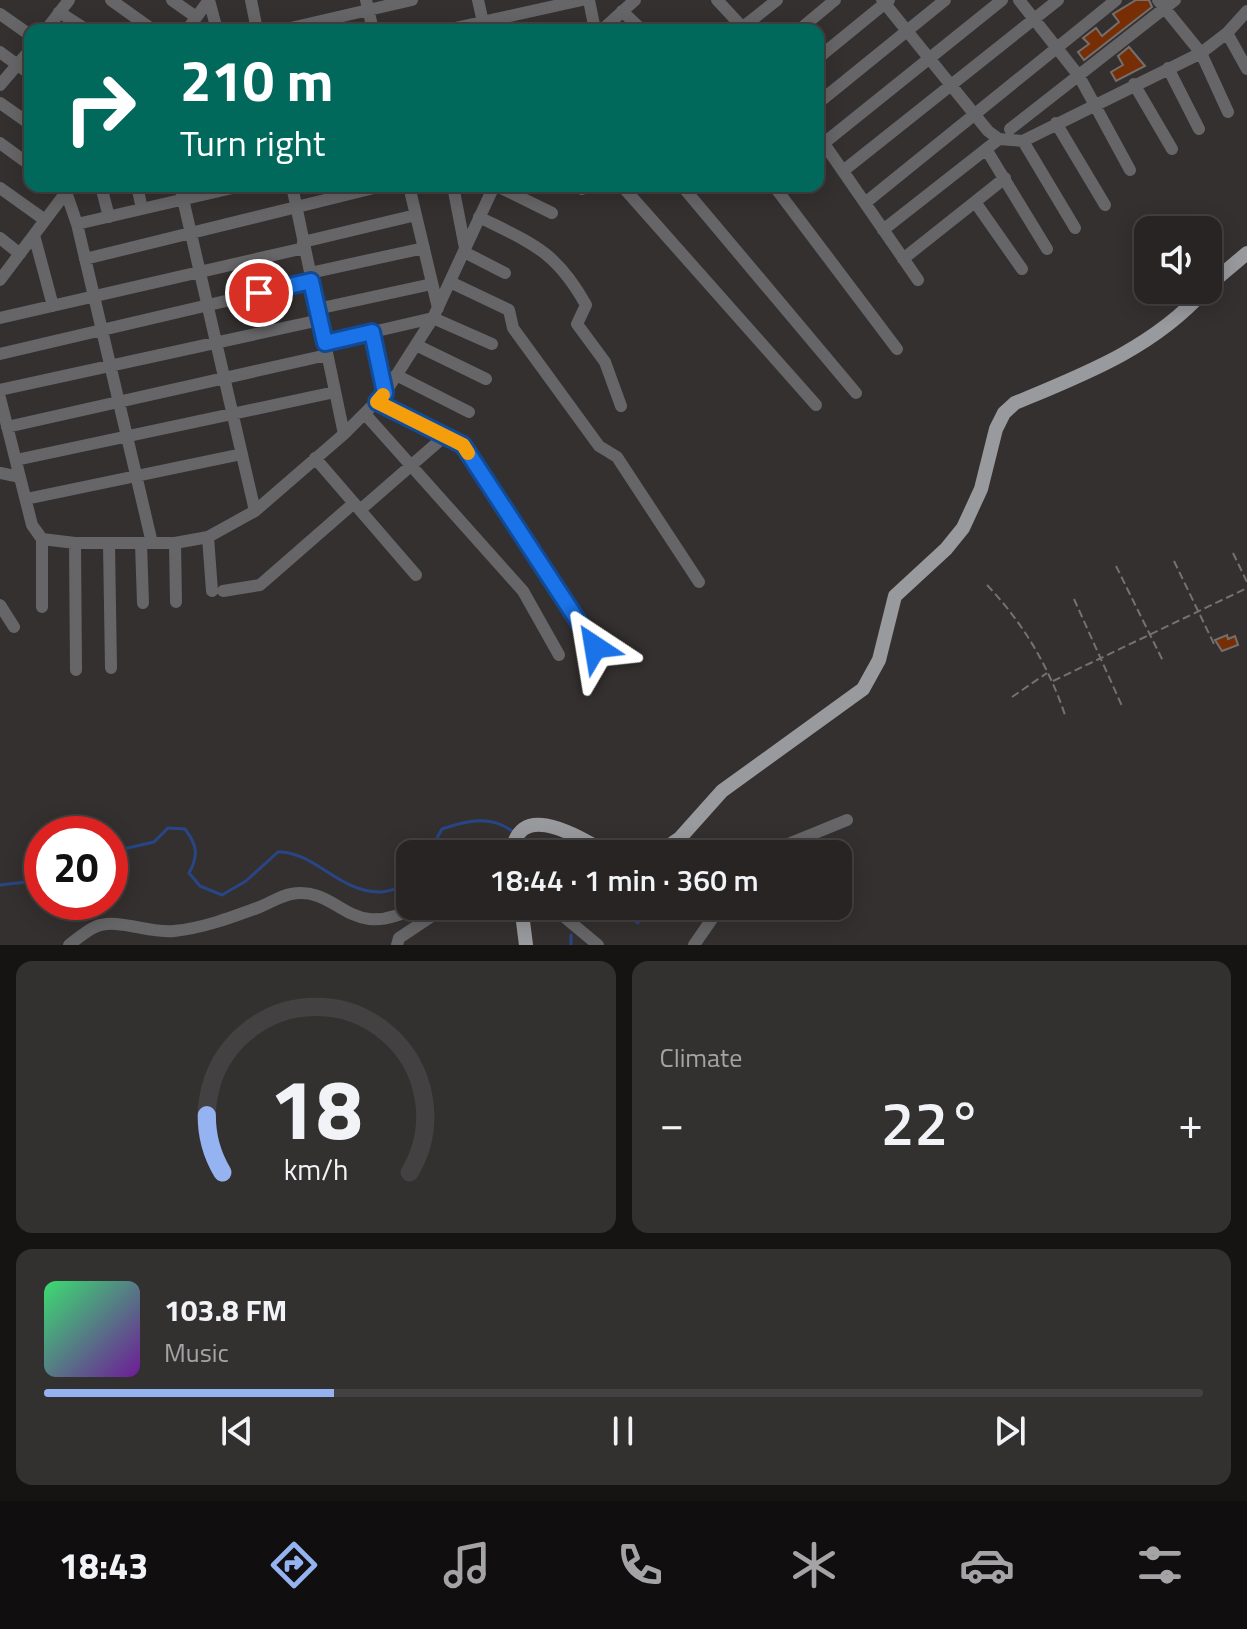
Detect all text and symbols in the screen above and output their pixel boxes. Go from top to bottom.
text: 210 m [180,38,333,123]
icon: right [48,56,152,160]
text: Turn right [180,115,325,170]
map controls [1134,216,1222,304]
button: sound [1134,216,1222,304]
pin [225,259,293,327]
icon: arrive [237,271,281,315]
position arrow [553,605,637,689]
speed limit sign: 20 [24,816,128,920]
text: 18:44 · 1 min · 360 m [489,857,759,903]
text: Climate [660,1038,742,1077]
text: 18 [269,1045,362,1171]
text: 22° [881,1077,982,1168]
text: − [660,1089,684,1156]
text: + [1178,1089,1203,1156]
text: km/h [283,1148,348,1191]
text: 103.8 FM [164,1287,287,1333]
text: Music [164,1333,229,1372]
icon: previous [215,1409,259,1453]
icon: pause [601,1409,645,1453]
icon: next [988,1409,1032,1453]
icon: directions [266,1537,322,1593]
icon: music [439,1537,495,1593]
icon: phone [612,1537,668,1593]
icon: climate [786,1537,842,1593]
icon: car [959,1537,1015,1593]
icon: filters [1132,1537,1188,1593]
text: 18:43 [59,1538,149,1593]

